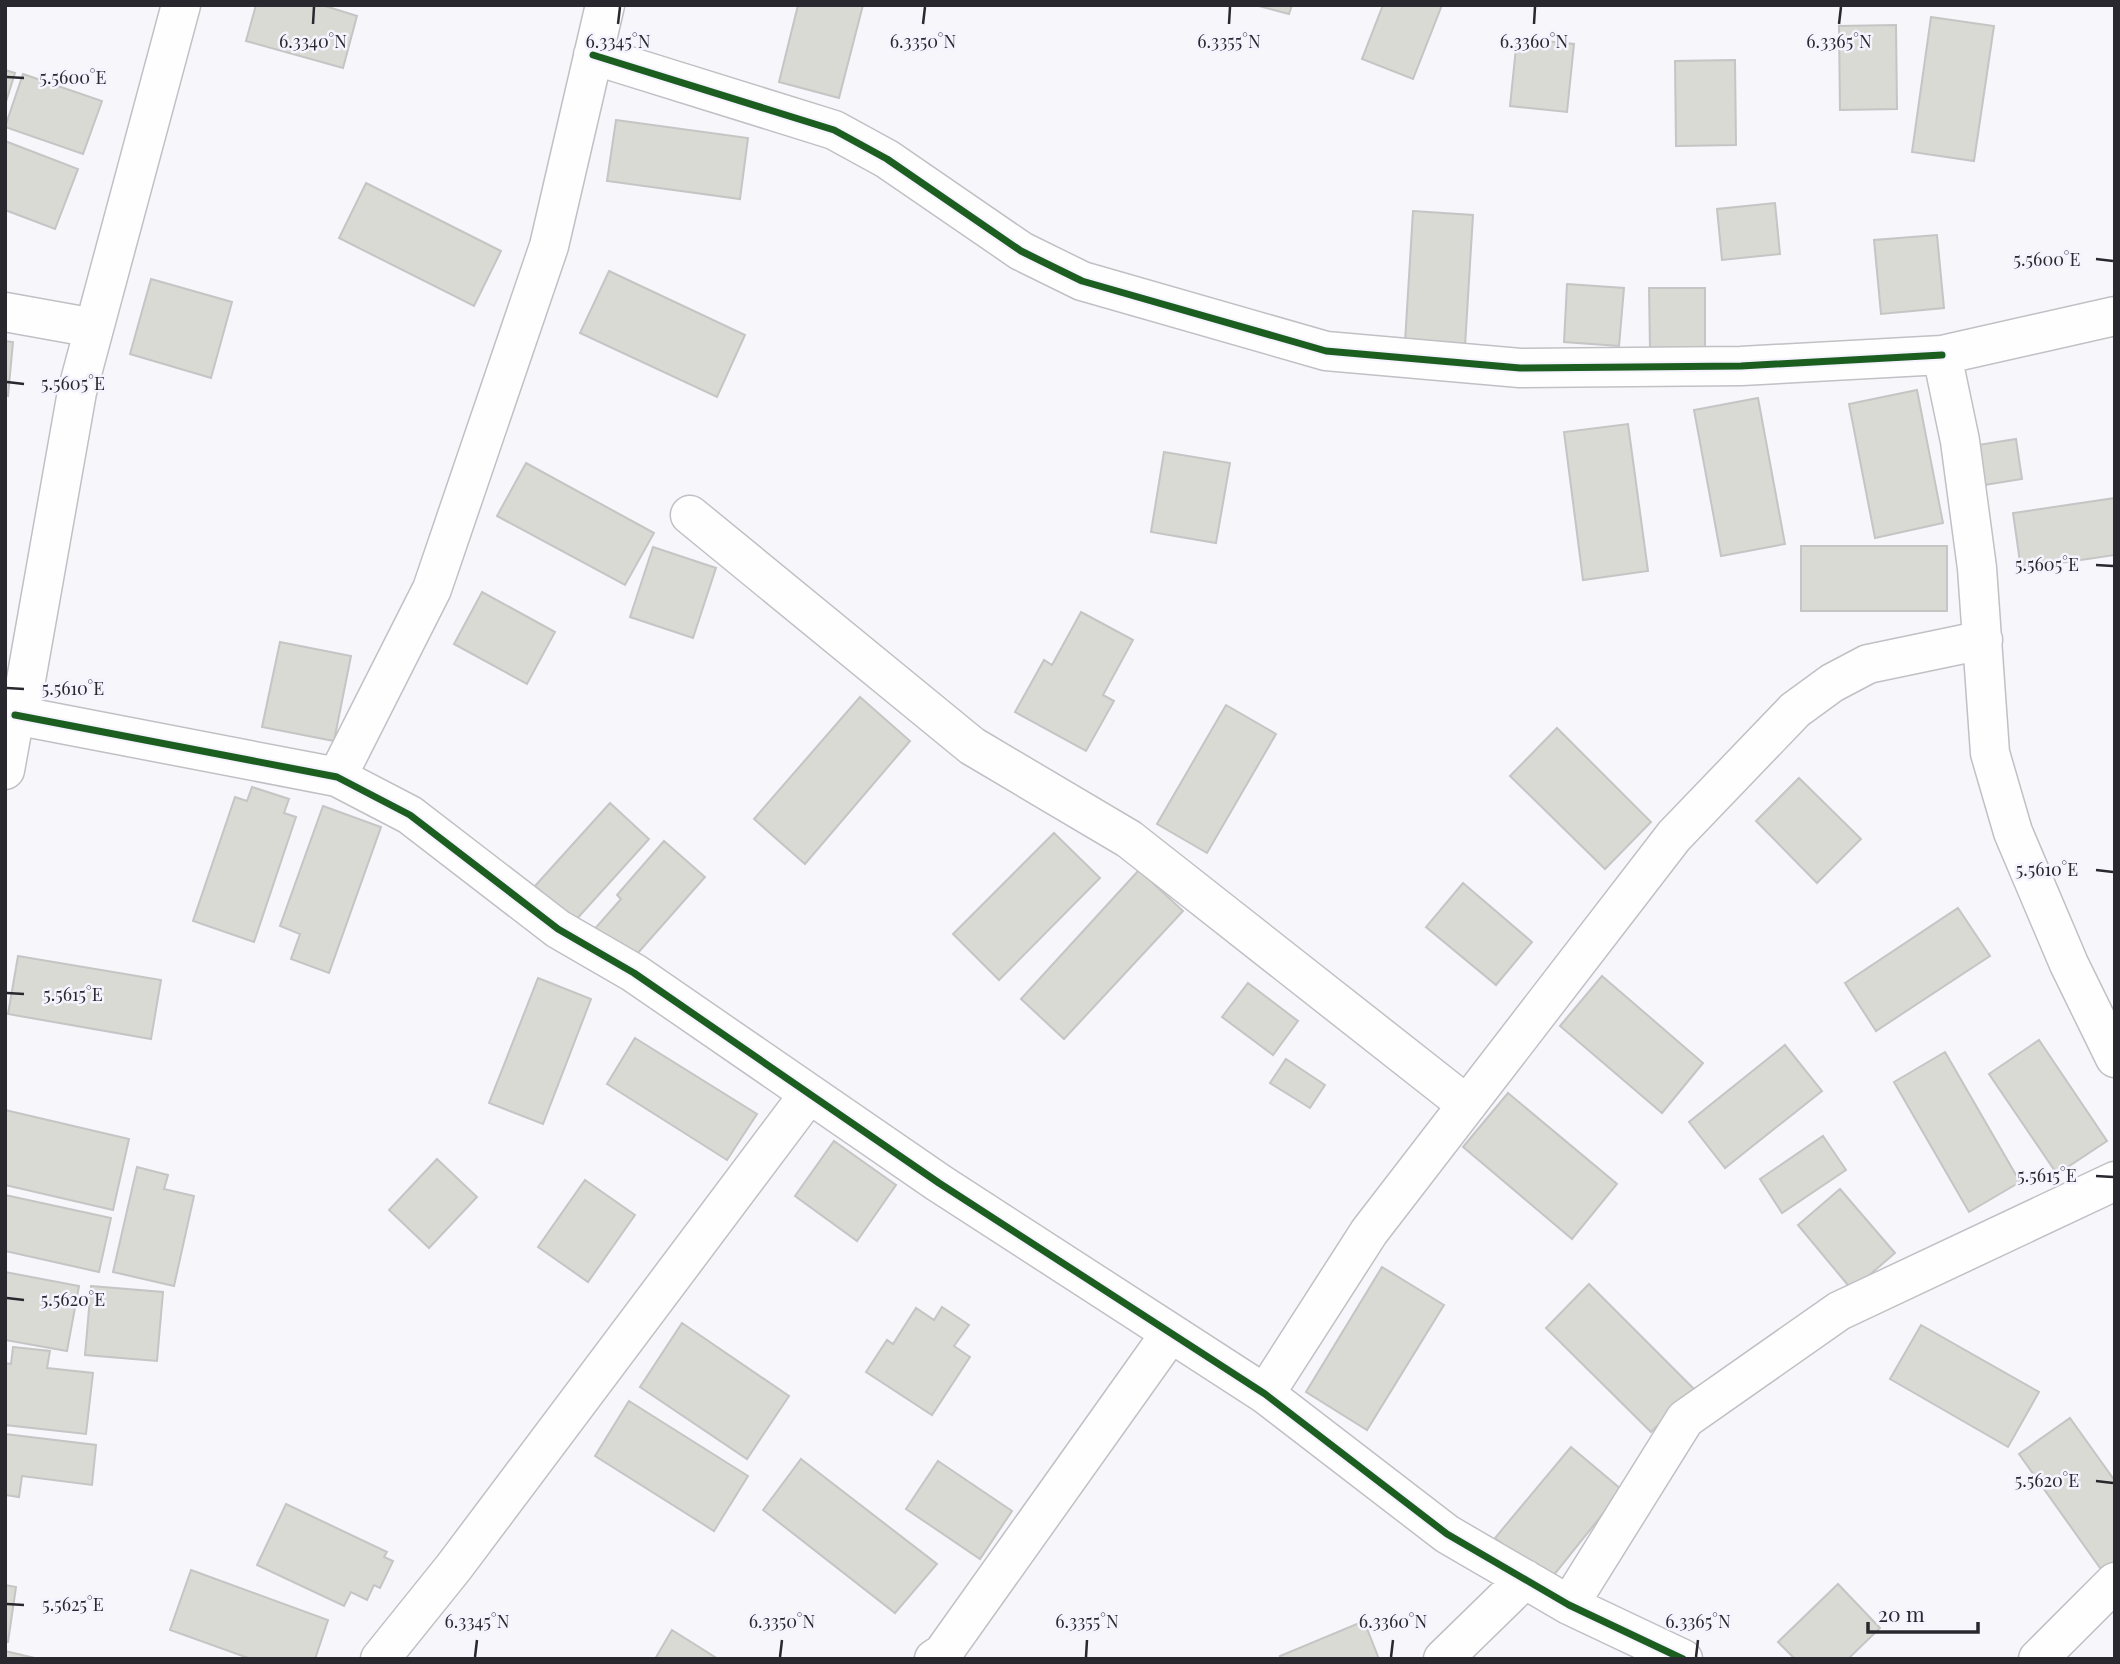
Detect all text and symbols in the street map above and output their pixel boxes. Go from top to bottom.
text: 6.3340°N [279,29,347,53]
text: 6.3345°N [586,29,651,53]
text: 6.3350°N [890,29,957,53]
text: 6.3355°N [1197,29,1261,53]
text: 6.3360°N [1500,29,1568,53]
text: 6.3365°N [1806,29,1872,53]
text: 5.5600°E [40,65,106,89]
text: 5.5600°E [2014,247,2080,271]
text: 5.5605°E [41,371,105,395]
text: 5.5605°E [2015,552,2079,576]
text: 5.5610°E [42,676,104,700]
text: 5.5610°E [2016,857,2078,881]
text: 5.5615°E [43,982,103,1006]
text: 5.5615°E [2017,1163,2077,1187]
text: 5.5620°E [41,1287,105,1311]
text: 5.5620°E [2015,1468,2079,1492]
scale bar [1868,1590,1978,1634]
text: 5.5625°E [42,1592,104,1616]
text: 20 m [1878,1599,1925,1627]
text: 6.3345°N [445,1609,510,1633]
text: 6.3350°N [749,1609,816,1633]
text: 6.3355°N [1055,1609,1119,1633]
text: 6.3360°N [1359,1609,1427,1633]
text: 6.3365°N [1665,1609,1731,1633]

